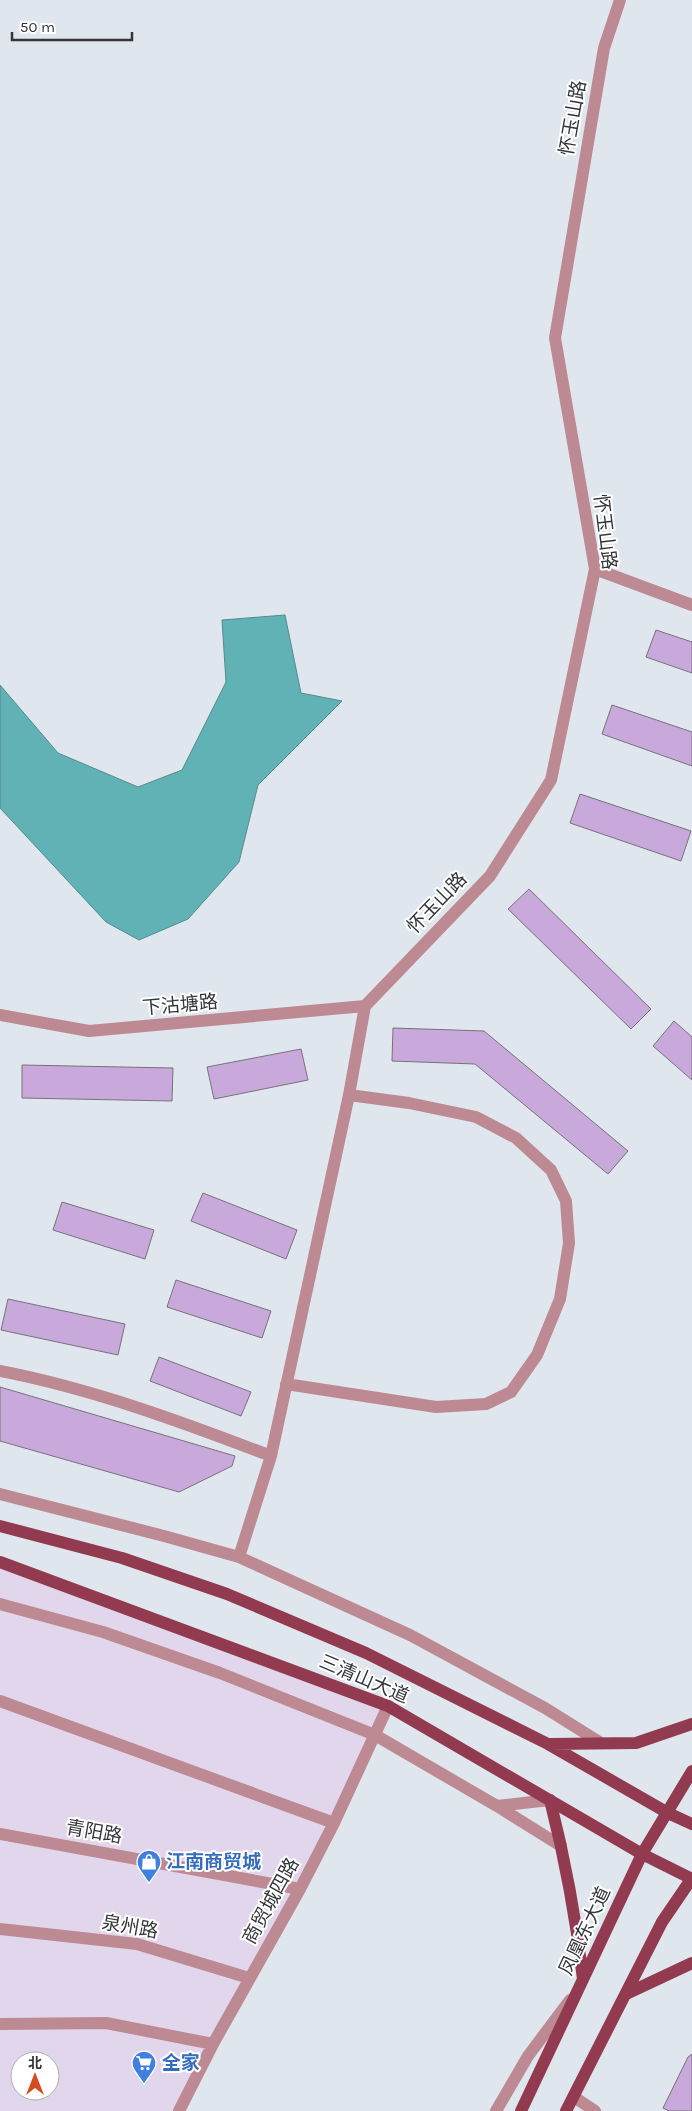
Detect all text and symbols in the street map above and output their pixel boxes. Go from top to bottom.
scale bar [12,10,132,42]
text: 50 m [20,18,55,36]
street label: 怀玉山路 [556,79,590,157]
street label: 怀玉山路 [589,493,621,571]
street label: 怀玉山路 [403,868,471,938]
street label: 下沽塘路 [141,991,219,1019]
street label: 三清山大道 [316,1650,412,1708]
street label: 青阳路 [64,1816,124,1848]
shop icon: 江南商贸城 [136,1849,162,1883]
place label: 江南商贸城 [166,1851,261,1873]
street label: 商贸城四路 [238,1854,304,1948]
street label: 凤凰东大道 [555,1883,615,1979]
street label: 泉州路 [100,1911,160,1943]
supermarket icon: 全家 [131,2050,157,2084]
north arrow [10,2051,60,2101]
place label: 全家 [162,2052,200,2074]
text: 北 [28,2055,42,2072]

